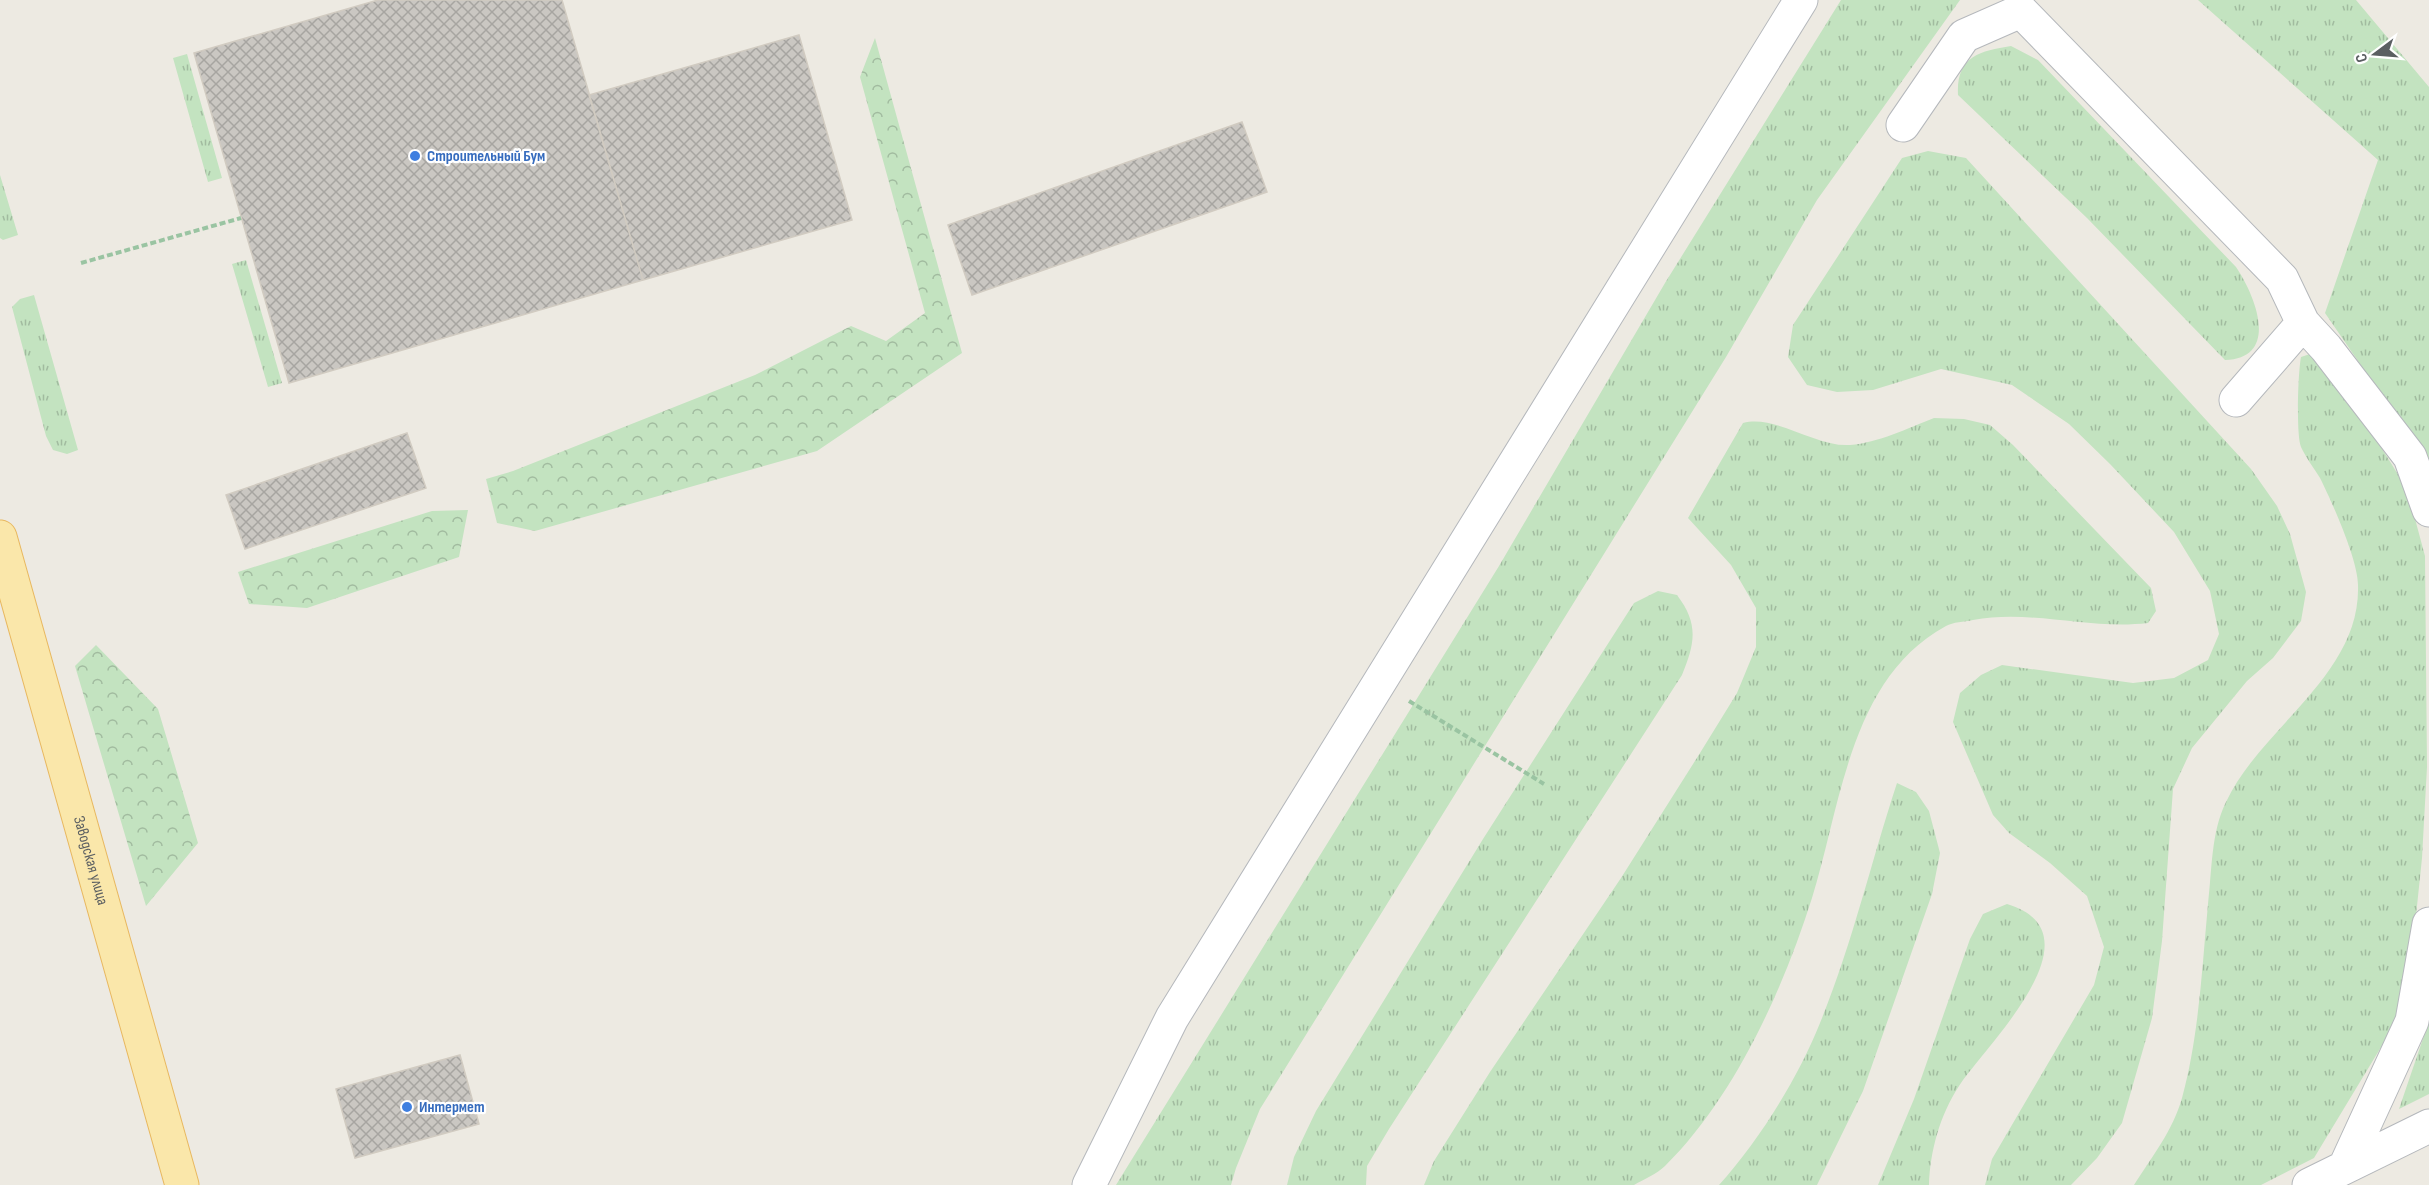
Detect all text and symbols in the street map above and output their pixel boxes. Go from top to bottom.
north arrow [2345,24,2405,84]
text: С [2352,51,2372,64]
place label: Строительный Бум [427,147,545,166]
marker: Строительный Бум [408,149,422,163]
street label: Заводская улица [69,814,112,907]
place label: Интермет [419,1098,485,1117]
marker: Интермет [400,1100,414,1114]

